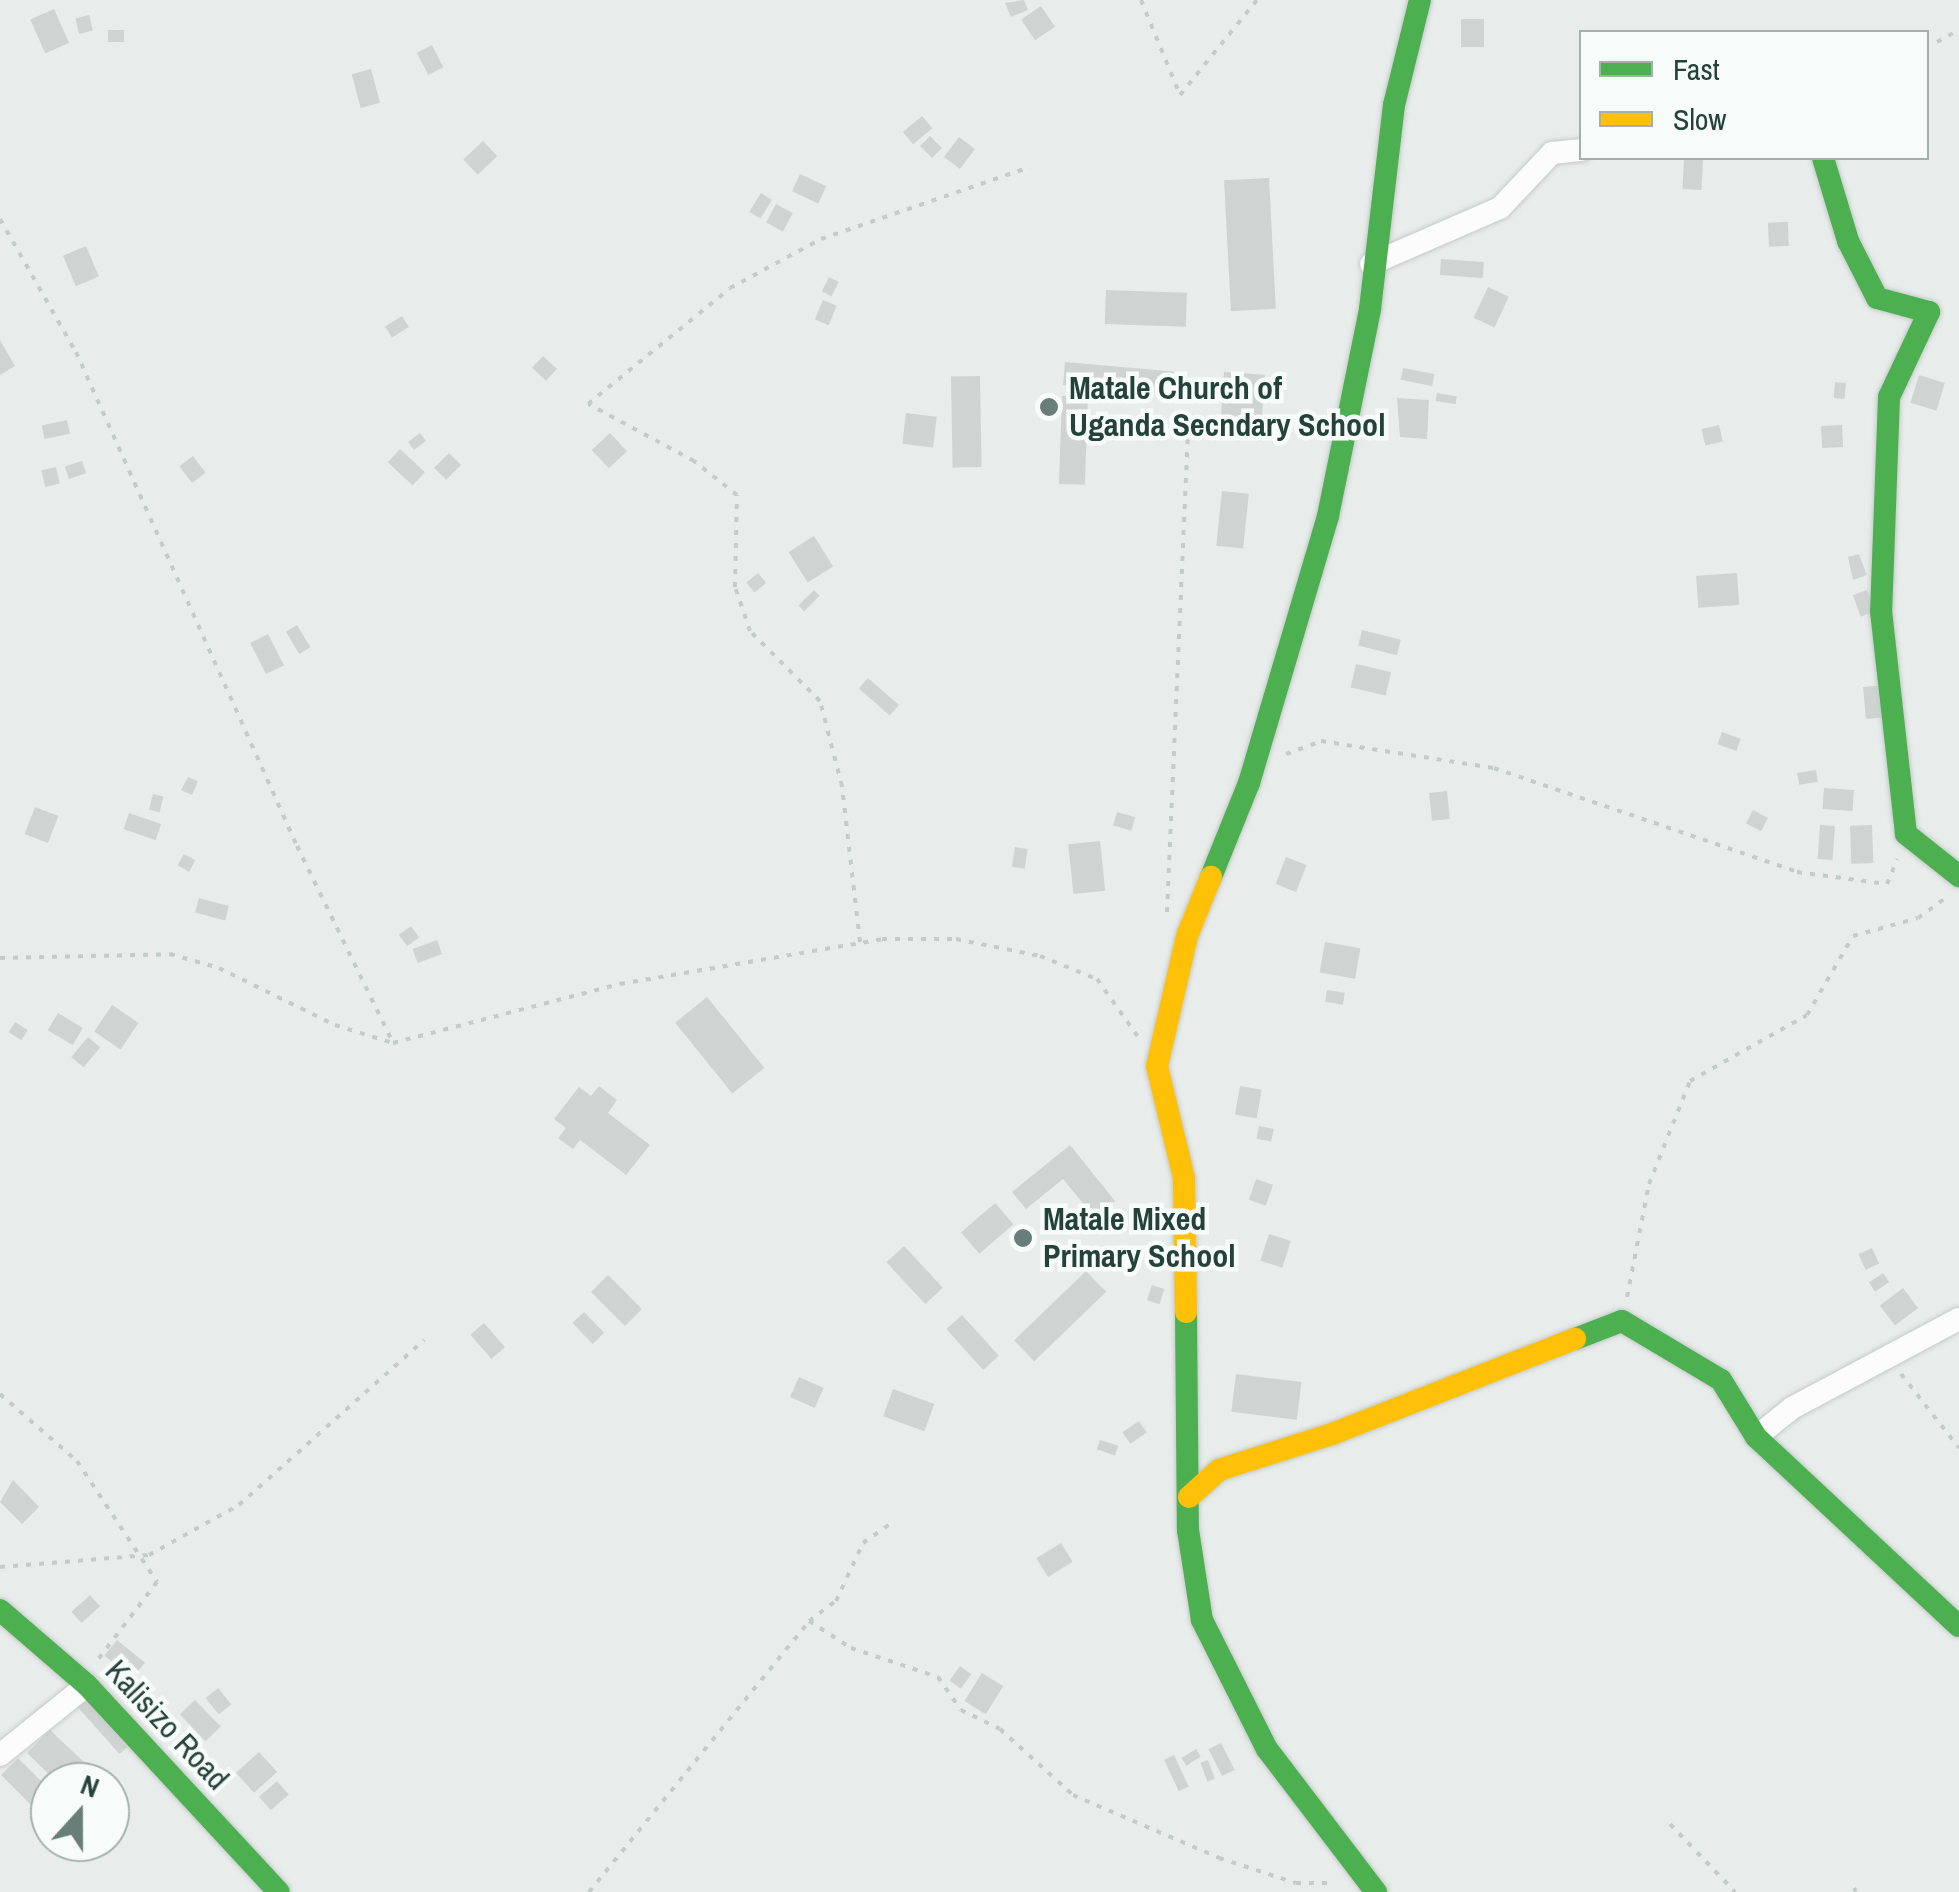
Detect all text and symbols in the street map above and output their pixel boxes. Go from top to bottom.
legend [1579,30,1929,160]
text: Fast [1673,49,1720,89]
text: Slow [1673,99,1726,139]
place label: Matale Church of Uganda Secndary School [1069,370,1385,445]
marker: Matale Church of Uganda Secndary School [1038,396,1060,418]
place label: Matale Mixed Primary School [1043,1201,1236,1276]
marker: Matale Mixed Primary School [1012,1227,1034,1249]
street label: Kalisizo Road [97,1652,237,1798]
north arrow [30,1762,130,1862]
text: N [75,1765,105,1807]

